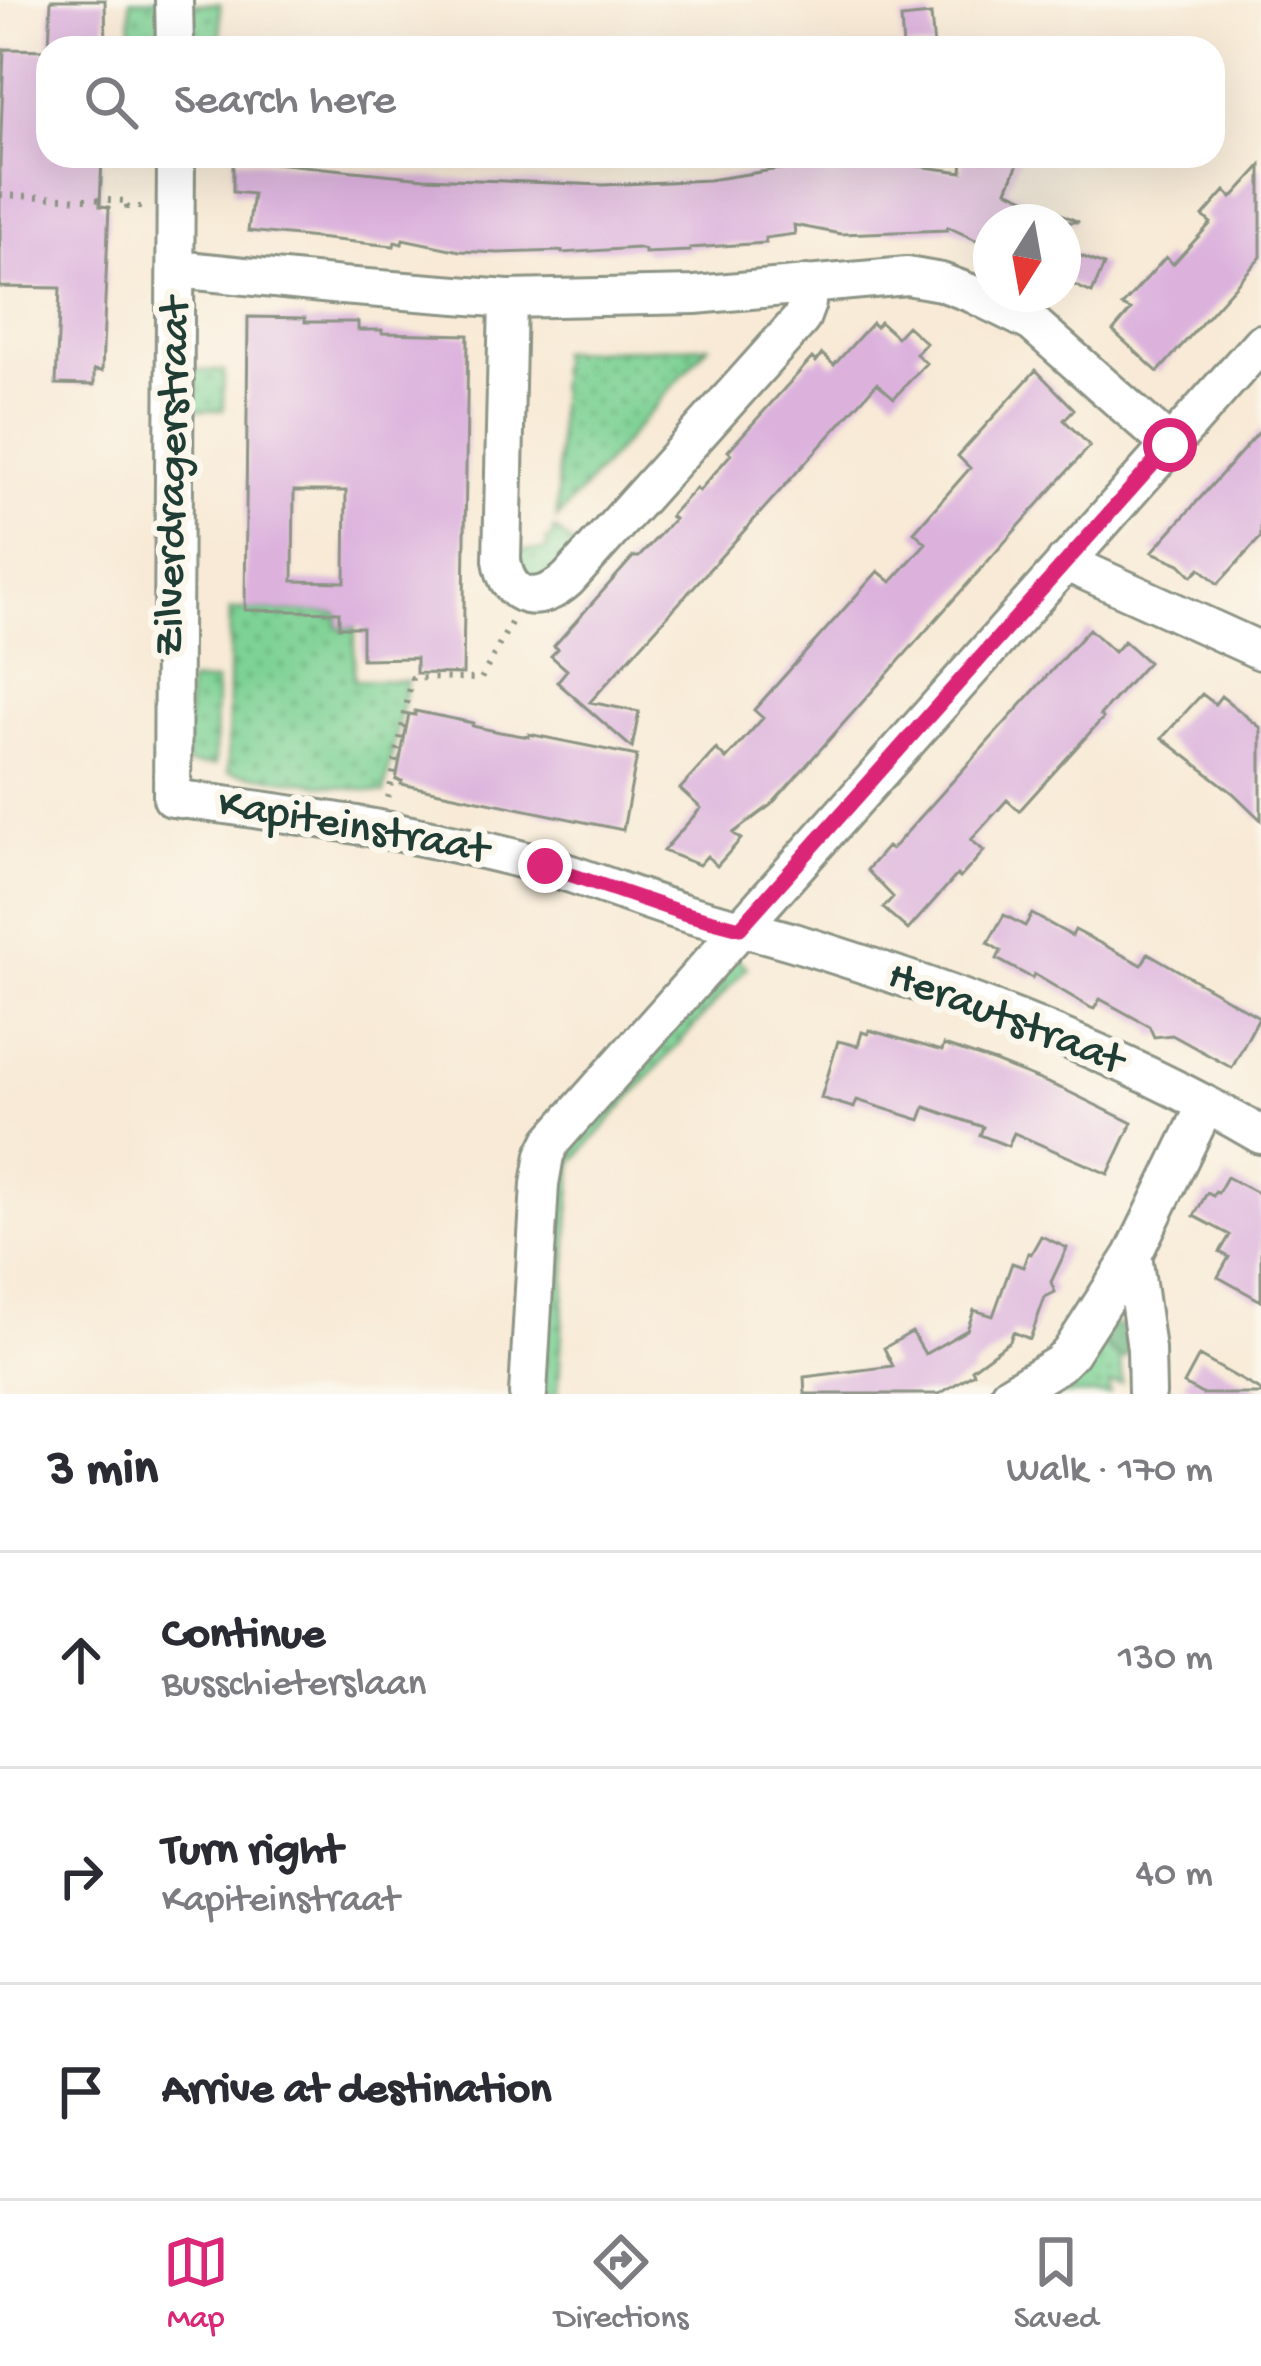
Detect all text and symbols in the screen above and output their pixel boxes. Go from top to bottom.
search box [36,36,1225,168]
icon: search [78,69,144,135]
text: Search here [174,76,396,129]
north arrow [973,204,1081,312]
street label: Zilverdragerstraat [145,293,205,657]
route start [1143,418,1197,472]
street label: Kapiteinstraat [214,779,496,879]
route end [518,839,572,893]
street label: Herautstraat [879,951,1134,1091]
text: 3 min [48,1442,158,1502]
text: Walk · 170 m [1006,1449,1213,1495]
text: Continue [162,1610,325,1663]
icon: ahead [48,1627,114,1693]
text: 130 m [1118,1637,1213,1683]
text: Busschieterslaan [162,1663,426,1709]
text: Turn right [162,1826,342,1879]
icon: right [48,1843,114,1909]
text: 40 m [1135,1853,1213,1899]
text: Kapiteinstraat [162,1879,399,1925]
icon: arrive [48,2059,114,2125]
text: Arrive at destination [162,2065,551,2118]
tab: Map [163,2229,229,2339]
tab: Directions [554,2229,688,2339]
tab: Saved [1014,2229,1098,2339]

